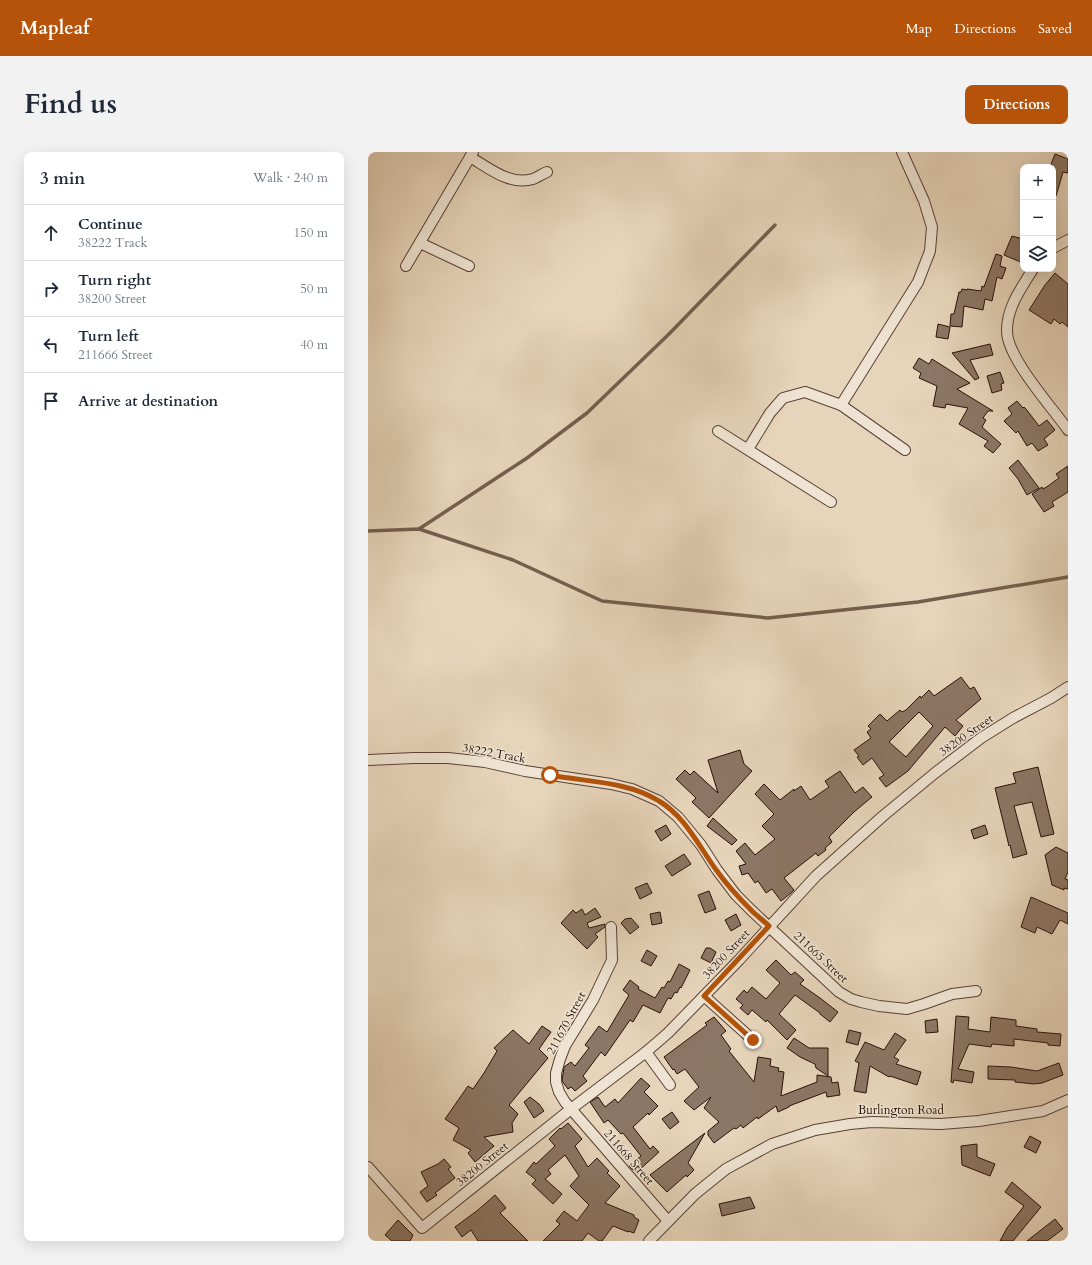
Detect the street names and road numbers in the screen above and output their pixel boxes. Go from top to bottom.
street label: 38200 Street [936,710,996,760]
street label: 38222 Track [461,740,528,767]
street label: 38200 Street [699,925,753,982]
street label: 211665 Street [790,928,852,987]
street label: 211670 Street [543,989,589,1057]
street label: Burlington Road [858,1102,945,1118]
street label: 211668 Street [600,1126,658,1188]
street label: 38200 Street [453,1138,512,1190]

